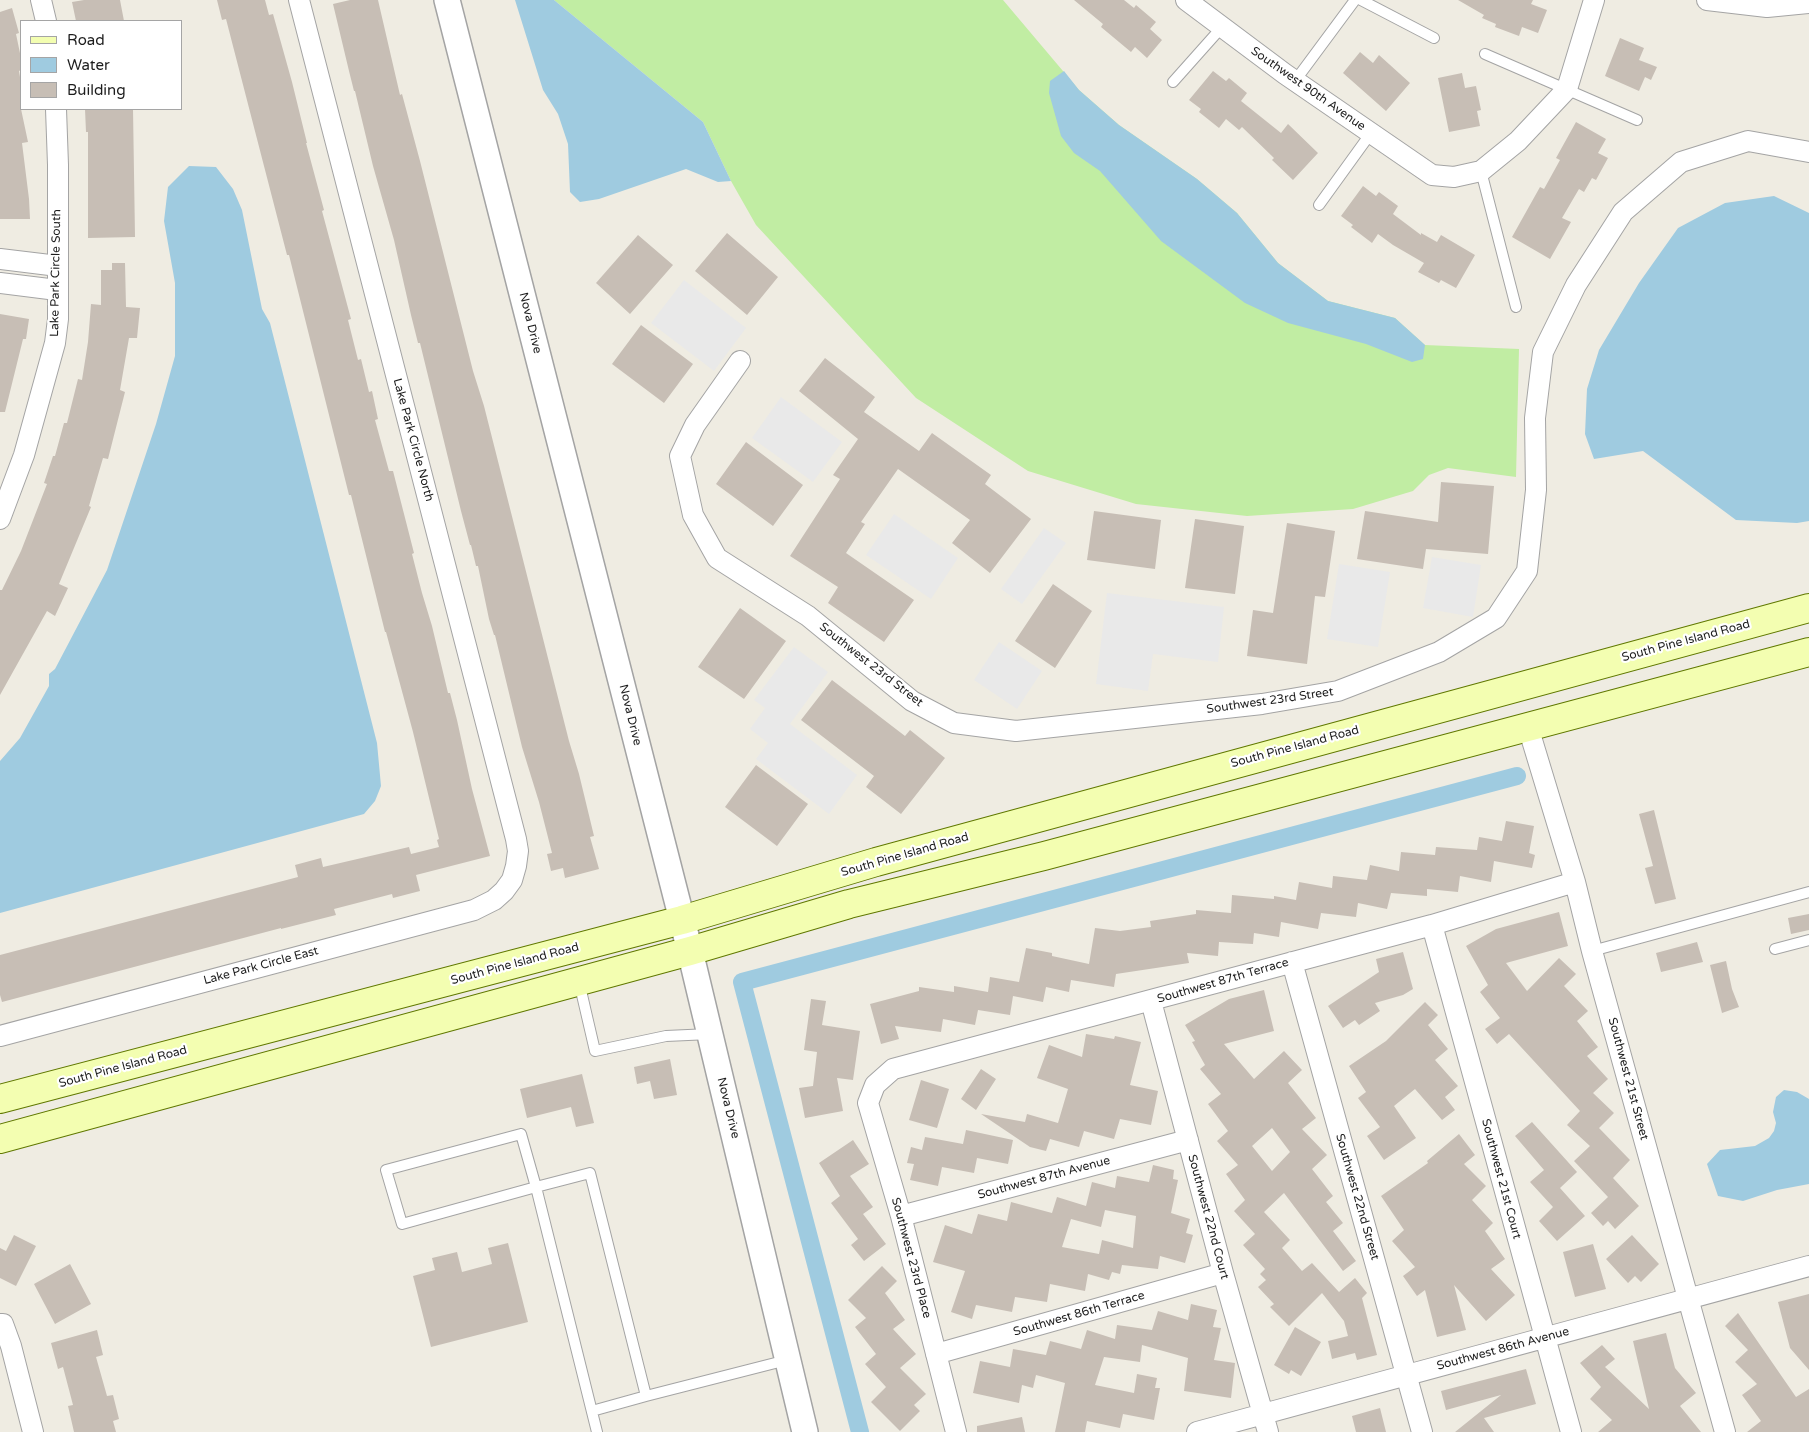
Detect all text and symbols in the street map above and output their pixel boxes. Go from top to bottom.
legend [20,20,182,110]
text: Road [67,31,105,49]
street label: Southwest 90th Avenue [1248,44,1368,134]
text: Water [67,56,110,74]
text: Building [67,81,126,99]
street label: Lake Park Circle South [48,209,64,337]
street label: Nova Drive [515,291,545,355]
street label: Lake Park Circle North [390,377,436,503]
street label: South Pine Island Road [1620,617,1752,665]
street label: Southwest 23rd Street [816,620,926,710]
street label: Nova Drive [615,683,645,747]
street label: Southwest 23rd Street [1206,685,1334,717]
street label: South Pine Island Road [1229,723,1361,771]
street label: South Pine Island Road [840,830,970,880]
street label: South Pine Island Road [449,940,581,988]
street label: Lake Park Circle East [202,944,320,988]
street label: Southwest 87th Terrace [1156,955,1290,1007]
street label: Southwest 21st Street [1605,1016,1651,1142]
street label: South Pine Island Road [57,1043,189,1091]
street label: Nova Drive [713,1076,743,1140]
street label: Southwest 21st Court [1478,1117,1524,1241]
street label: Southwest 22nd Street [1332,1132,1382,1262]
street label: Southwest 87th Avenue [976,1153,1112,1203]
street label: Southwest 22nd Court [1184,1153,1232,1281]
street label: Southwest 23rd Place [888,1196,934,1320]
street label: Southwest 86th Terrace [1012,1288,1146,1340]
street label: Southwest 86th Avenue [1435,1324,1571,1374]

